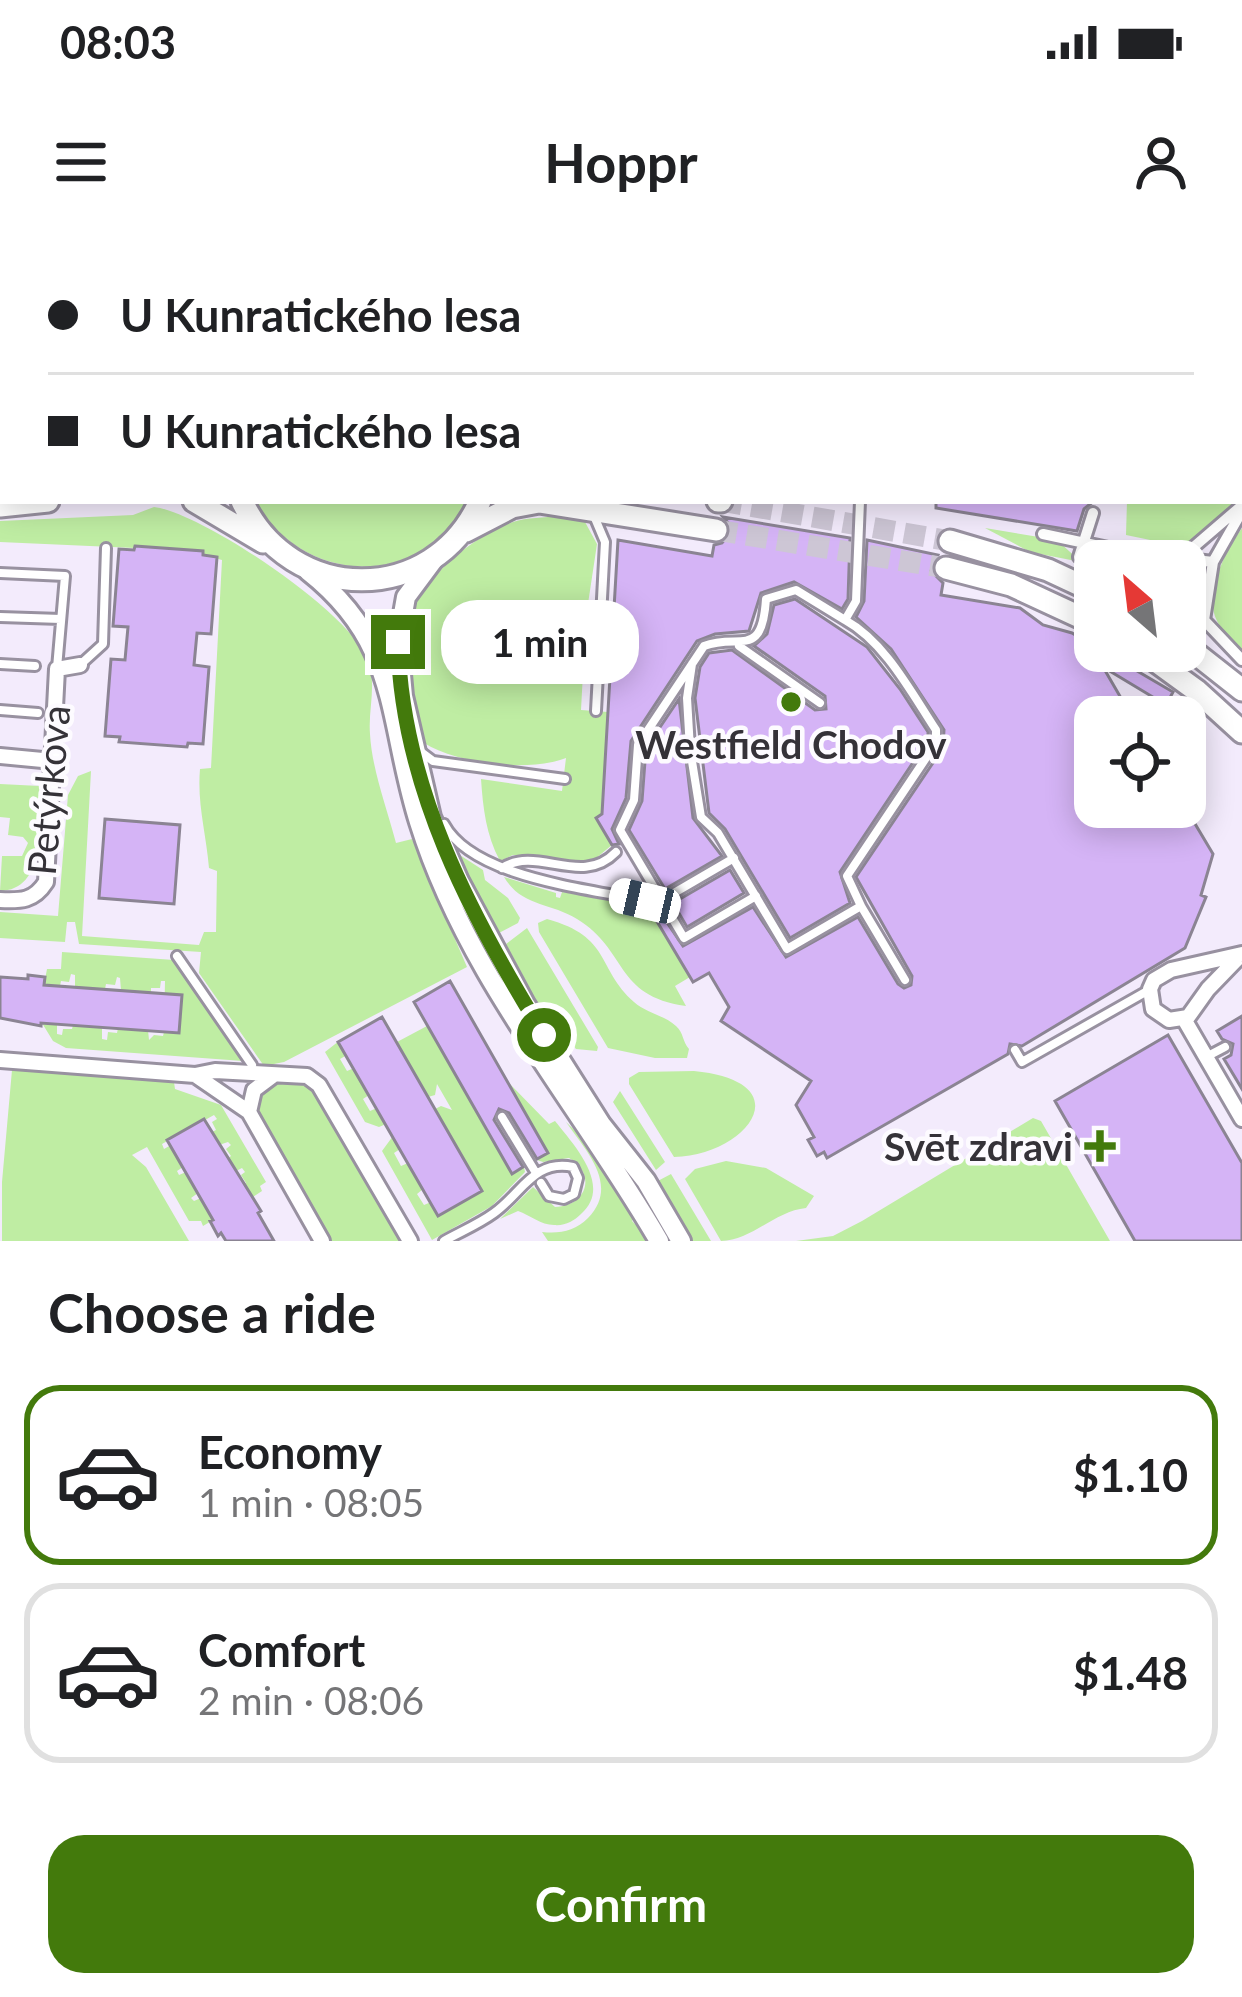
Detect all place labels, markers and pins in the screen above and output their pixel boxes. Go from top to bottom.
marker: Westfield Chodov [778,689,804,715]
place label: Westfield Chodov [635,721,947,767]
place label: Svēt zdravi [884,1123,1073,1169]
marker: Svēt zdravi [1084,1130,1116,1162]

